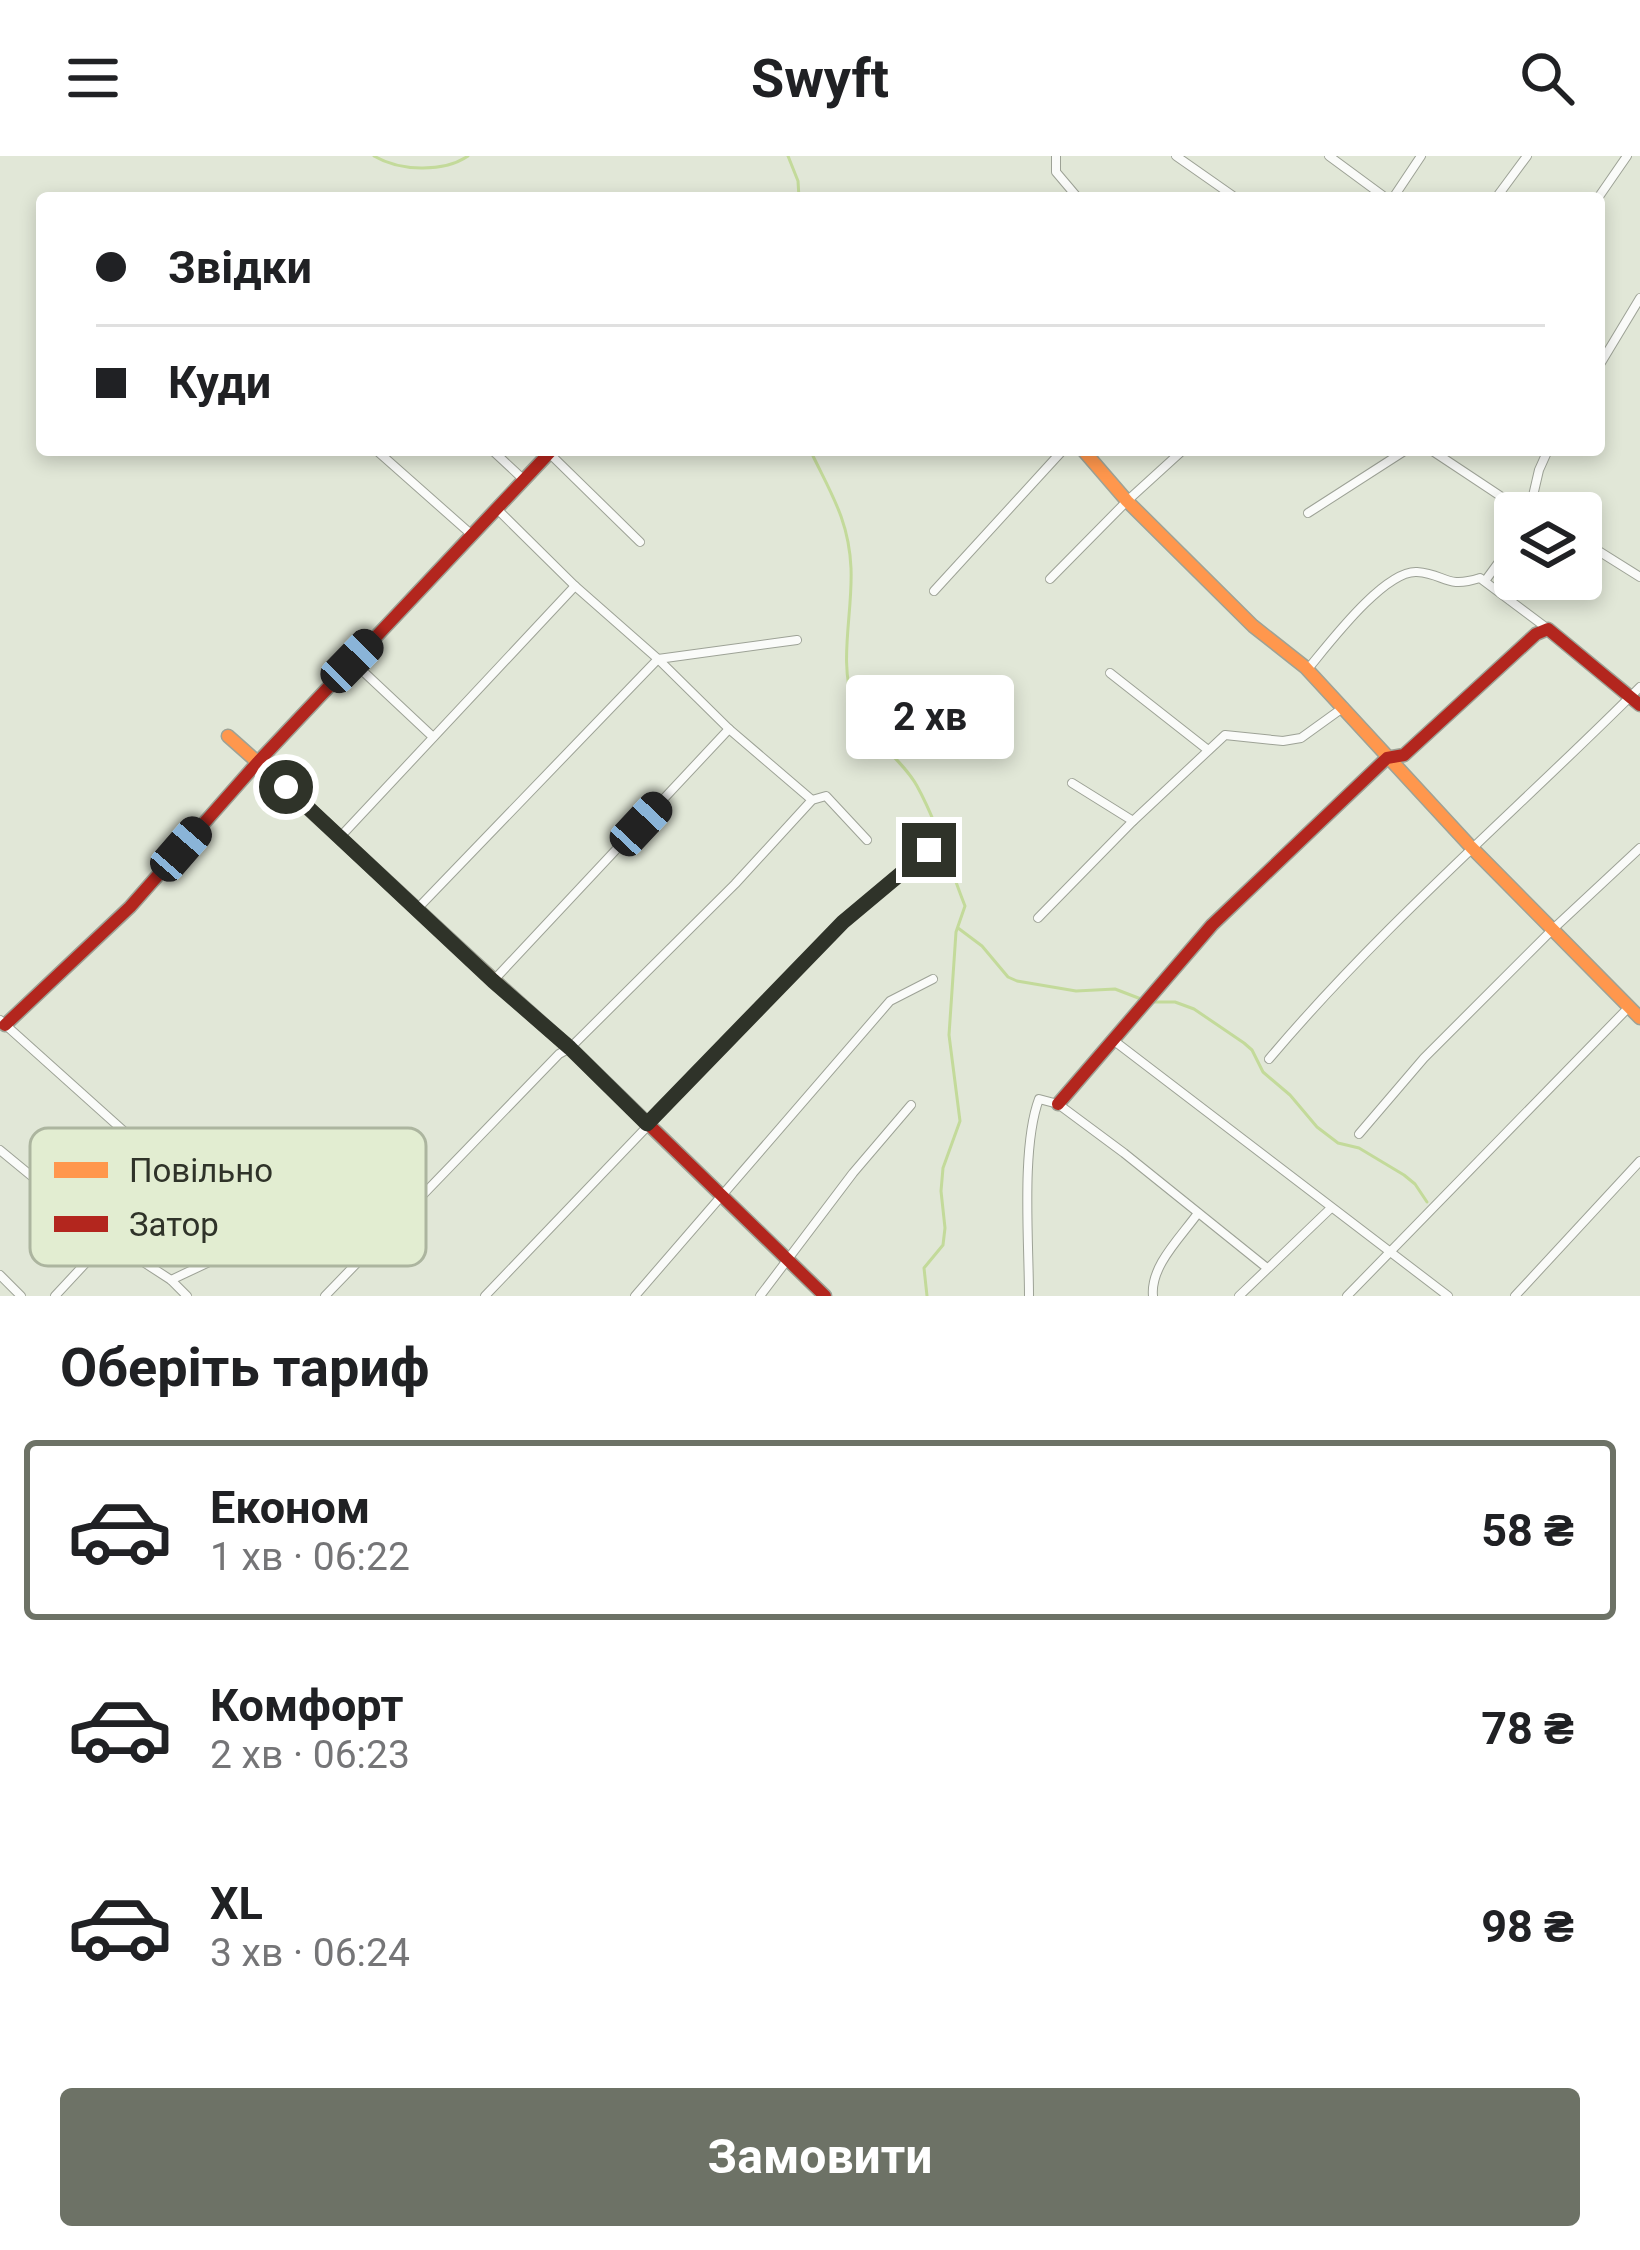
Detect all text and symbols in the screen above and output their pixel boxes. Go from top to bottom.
icon: menu [60,45,126,111]
icon: search [1514,45,1580,111]
text: Swyft [751,47,889,110]
text: Звідки [168,241,312,294]
text: Куди [168,356,271,409]
map controls [1494,492,1602,600]
button: layers [1494,492,1602,600]
car [314,623,390,699]
callout: 2 хв [845,676,1013,760]
text: 2 хв [893,694,967,740]
route start [259,760,313,814]
car [603,785,679,863]
car [144,810,218,888]
route end [902,823,956,877]
legend [30,1128,426,1266]
text: Повільно [129,1151,273,1190]
text: Затор [129,1205,219,1244]
text: Оберіть тариф [60,1336,429,1399]
icon: car [66,1476,174,1584]
text: Економ [210,1481,370,1534]
text: 58 ₴ [1481,1504,1574,1557]
text: 1 хв · 06:22 [210,1534,410,1580]
icon: car [66,1674,174,1782]
text: Комфорт [210,1679,403,1732]
text: 78 ₴ [1481,1702,1574,1755]
text: 2 хв · 06:23 [210,1732,410,1778]
icon: car [66,1872,174,1980]
text: XL [210,1877,263,1930]
text: 98 ₴ [1481,1900,1574,1953]
text: 3 хв · 06:24 [210,1930,410,1976]
button: Замовити [60,2088,1580,2226]

